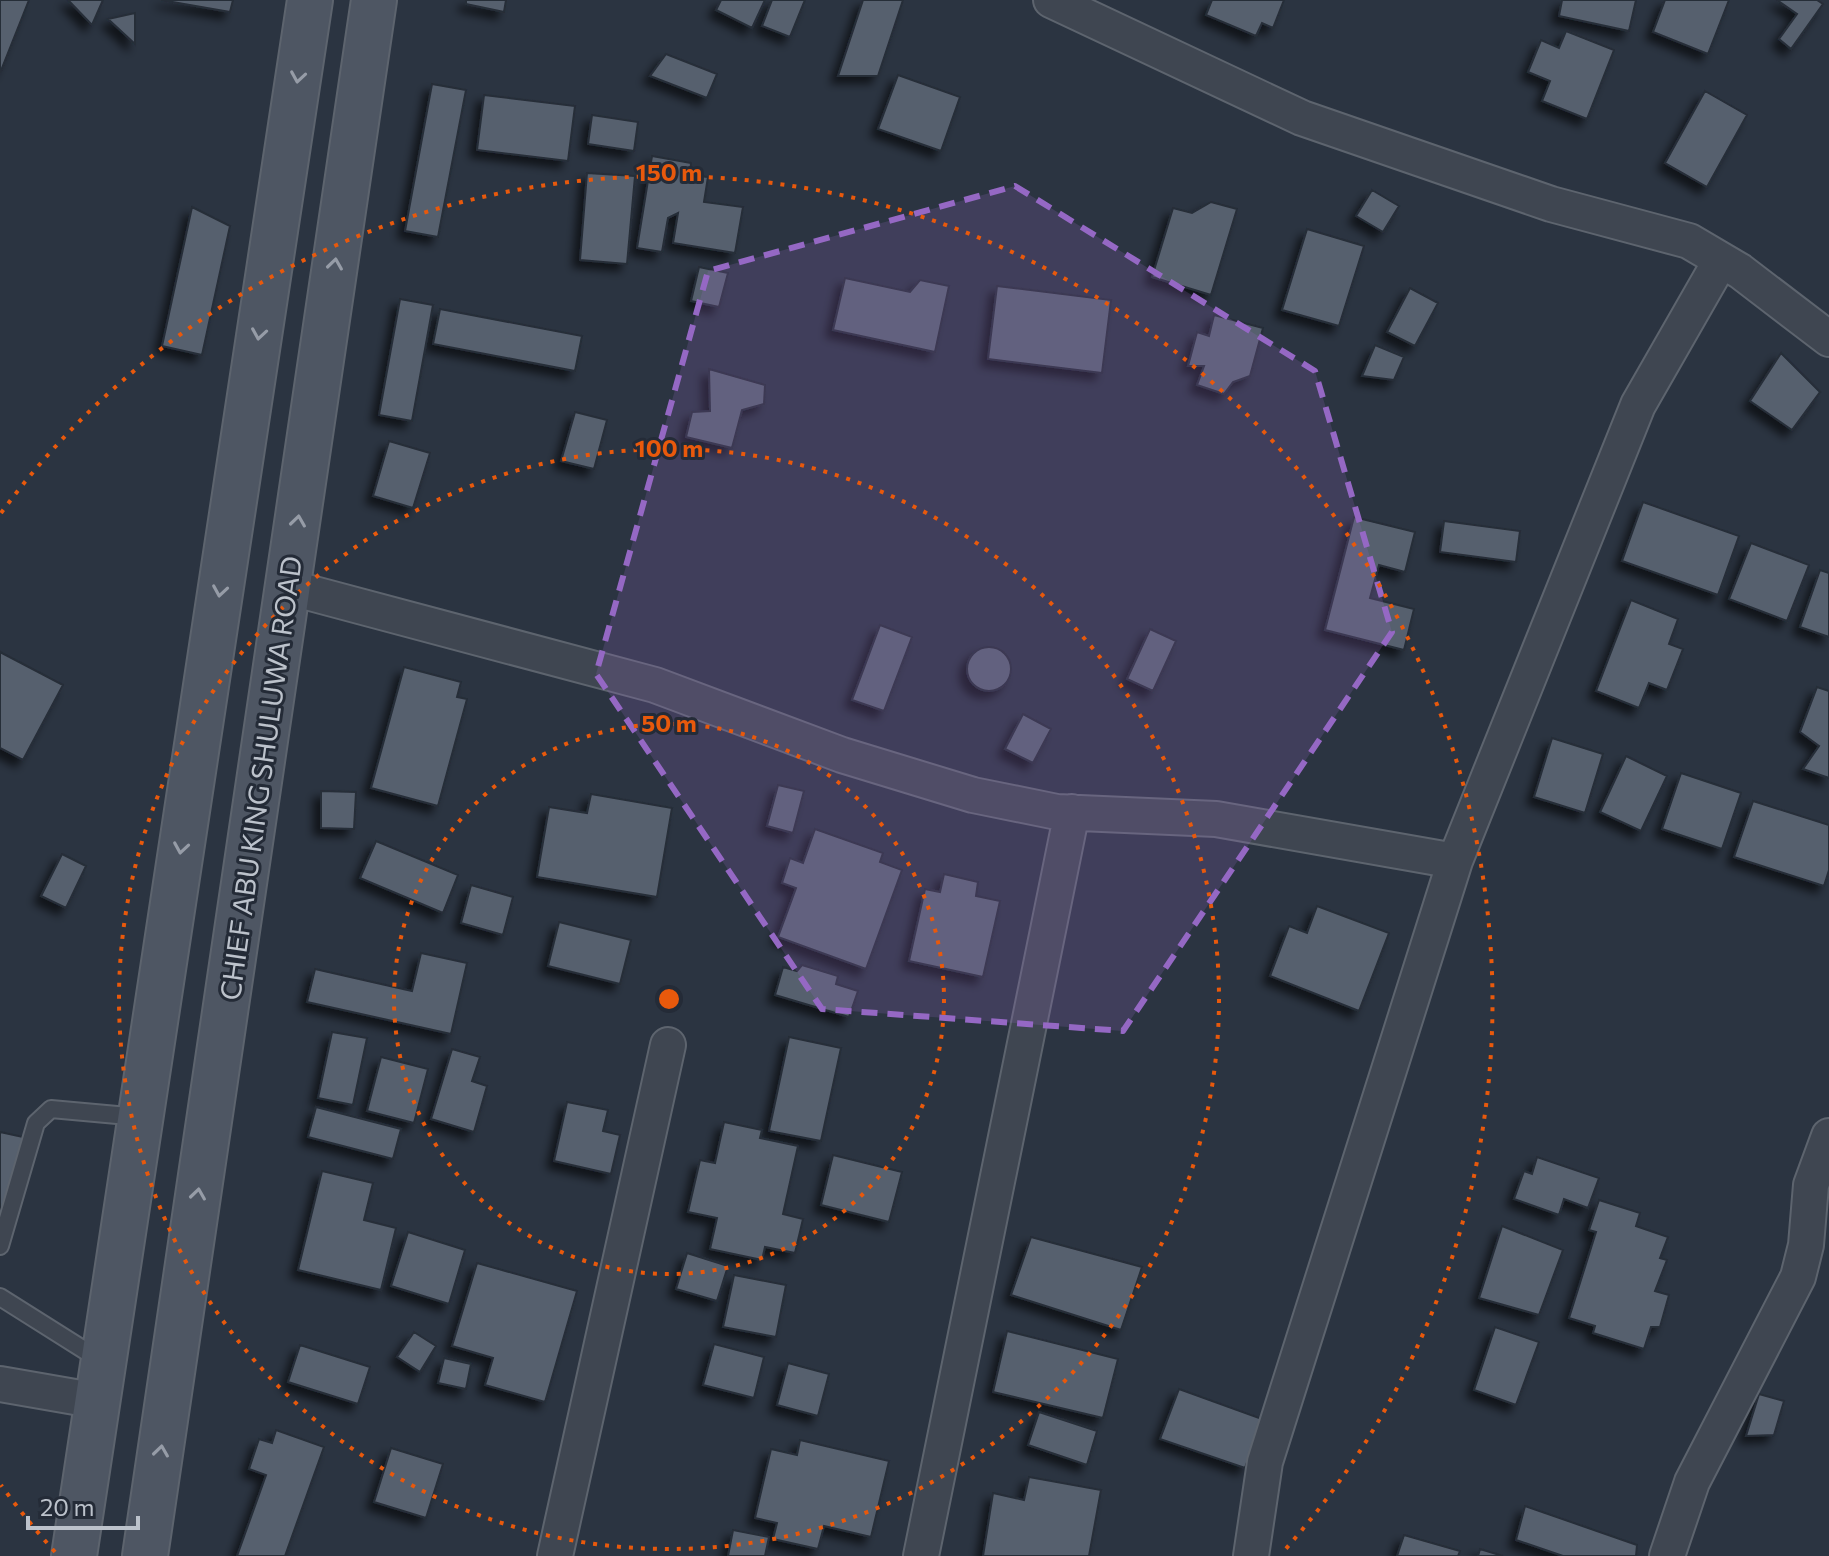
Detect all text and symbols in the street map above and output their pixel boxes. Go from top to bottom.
one-way arrow [290,70,307,84]
text: 150 m [636,157,702,186]
one-way arrow [326,257,343,271]
one-way arrow [251,327,268,341]
text: 100 m [635,433,703,462]
one-way arrow [289,514,306,528]
street label: CHIEF ABU KING SHULUWA ROAD [212,554,308,1002]
one-way arrow [212,584,229,598]
text: 50 m [641,708,697,737]
one-way arrow [173,841,190,855]
centre of rings [655,985,683,1013]
one-way arrow [189,1187,206,1201]
one-way arrow [152,1444,169,1458]
scale bar [28,1480,138,1530]
text: 20 m [40,1492,94,1521]

